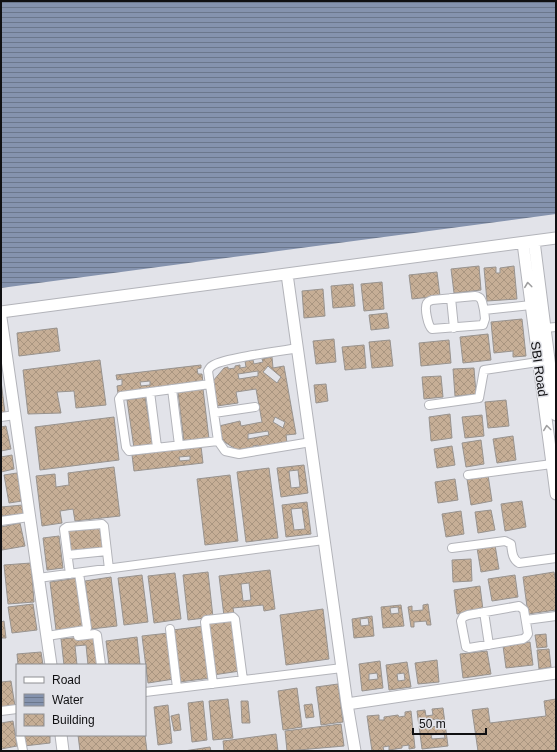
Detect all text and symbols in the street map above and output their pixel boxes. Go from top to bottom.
one-way arrow [524,282,533,288]
street label: SBI Road [528,340,550,398]
one-way arrow [543,425,552,431]
legend [16,664,146,736]
text: Road [52,673,81,687]
text: Water [52,693,84,707]
scale bar [413,710,486,736]
text: Building [52,713,95,727]
text: 50 m [419,717,446,731]

